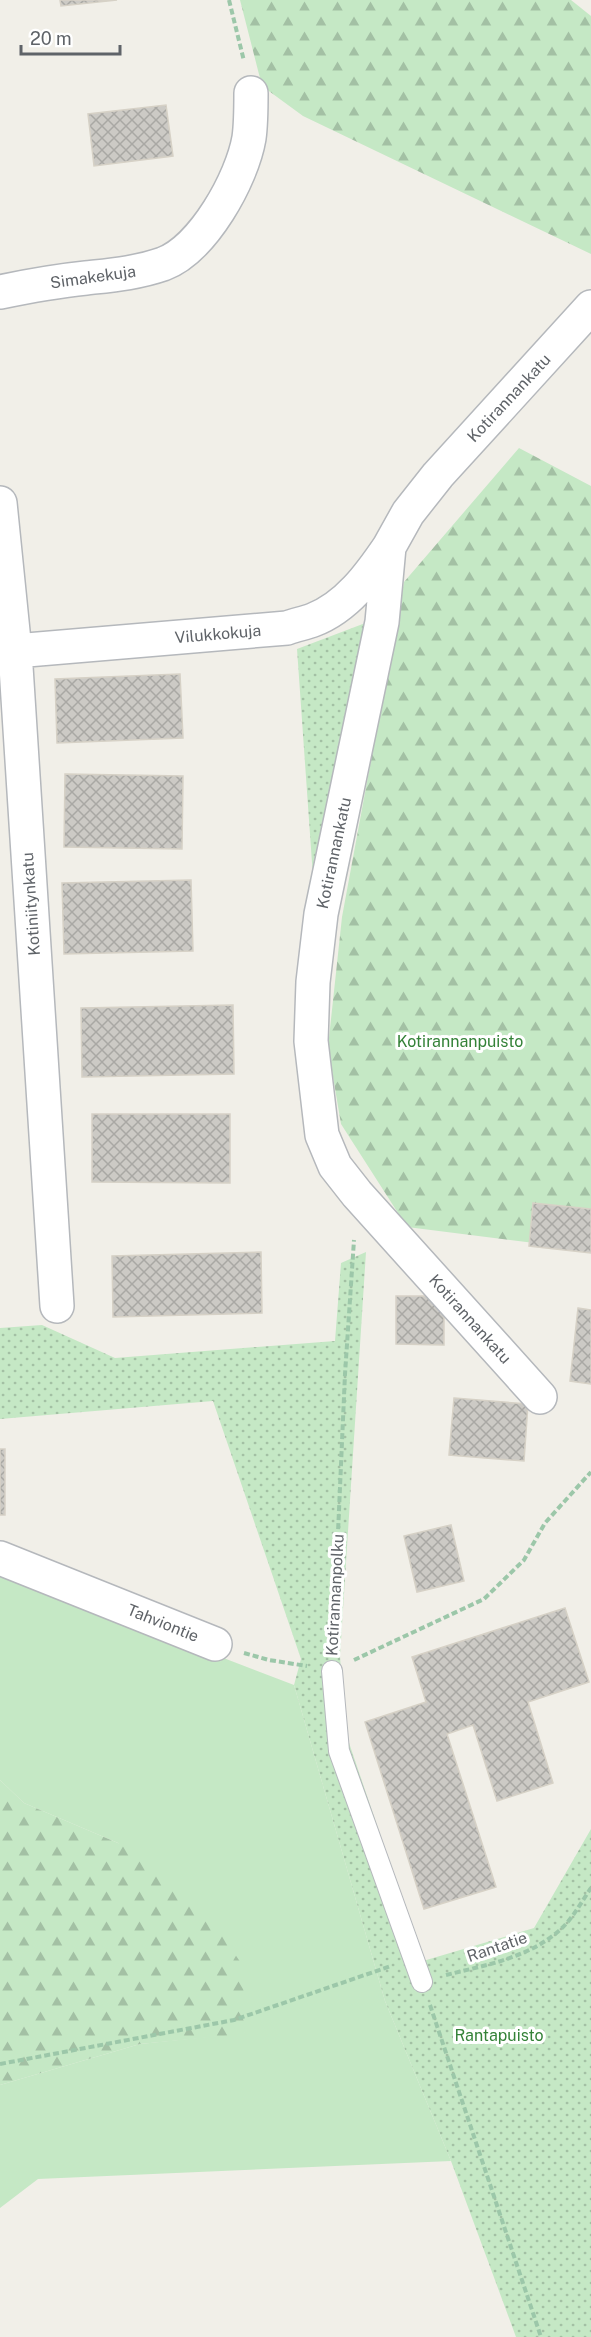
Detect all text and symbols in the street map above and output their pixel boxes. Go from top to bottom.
scale bar [21,18,120,56]
text: 20 m [30,28,72,49]
street label: Simakekuja [49,262,137,292]
street label: Kotirannankatu [463,350,555,446]
street label: Vilukkokuja [174,621,262,647]
street label: Kotirannankatu [313,796,355,910]
street label: Kotiniitynkatu [18,852,44,956]
park label: Kotirannanpuisto [397,1032,523,1051]
street label: Kotirannankatu [425,1270,515,1368]
street label: Kotirannanpolku [322,1533,348,1657]
street label: Tahviontie [124,1600,202,1646]
street label: Rantatie [464,1928,530,1966]
park label: Rantapuisto [454,2026,544,2045]

